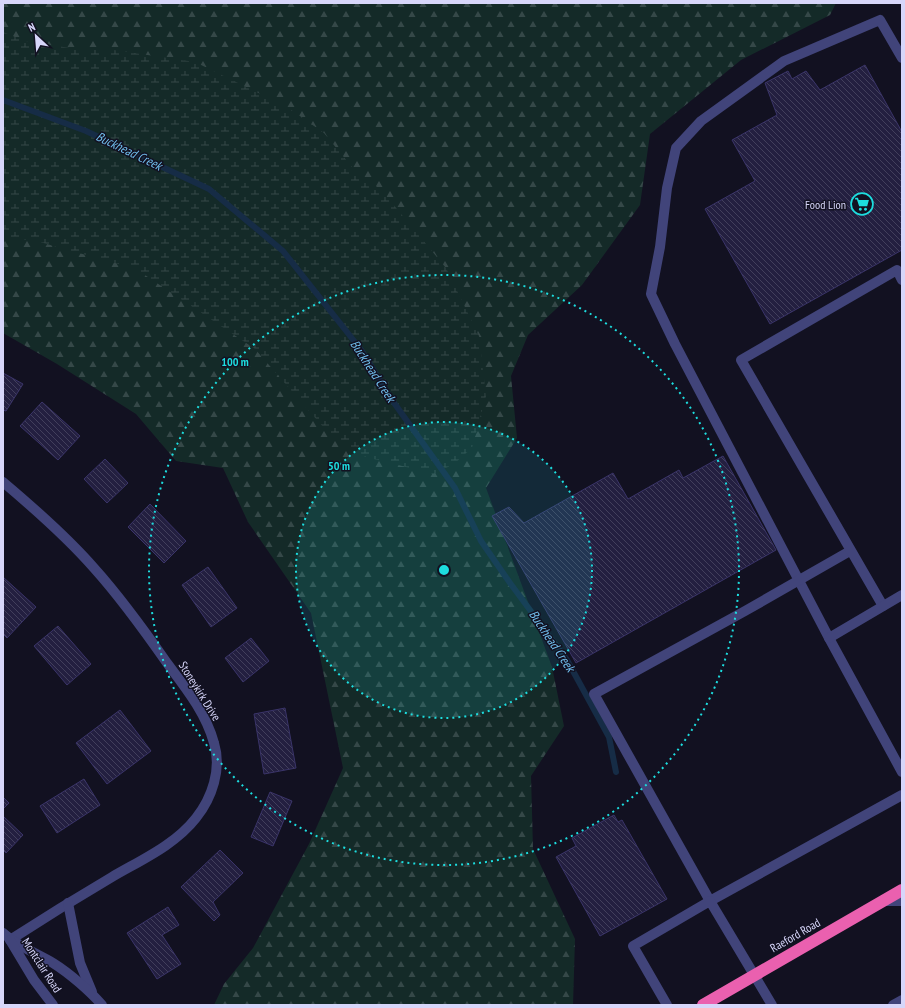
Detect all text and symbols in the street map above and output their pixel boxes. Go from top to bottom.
north arrow [16,16,56,56]
text: N [26,19,37,35]
water label: Buckhead Creek [93,128,166,175]
supermarket icon: Food Lion [849,191,875,217]
place label: Food Lion [805,197,846,212]
water label: Buckhead Creek [346,337,401,407]
text: 100 m [221,354,249,369]
text: 50 m [328,458,350,473]
centre of rings [437,563,451,577]
water label: Buckhead Creek [525,607,580,677]
street label: Stoneykirk Drive [176,658,224,724]
street label: Raeford Road [767,915,823,955]
street label: Montclair Road [19,935,65,995]

